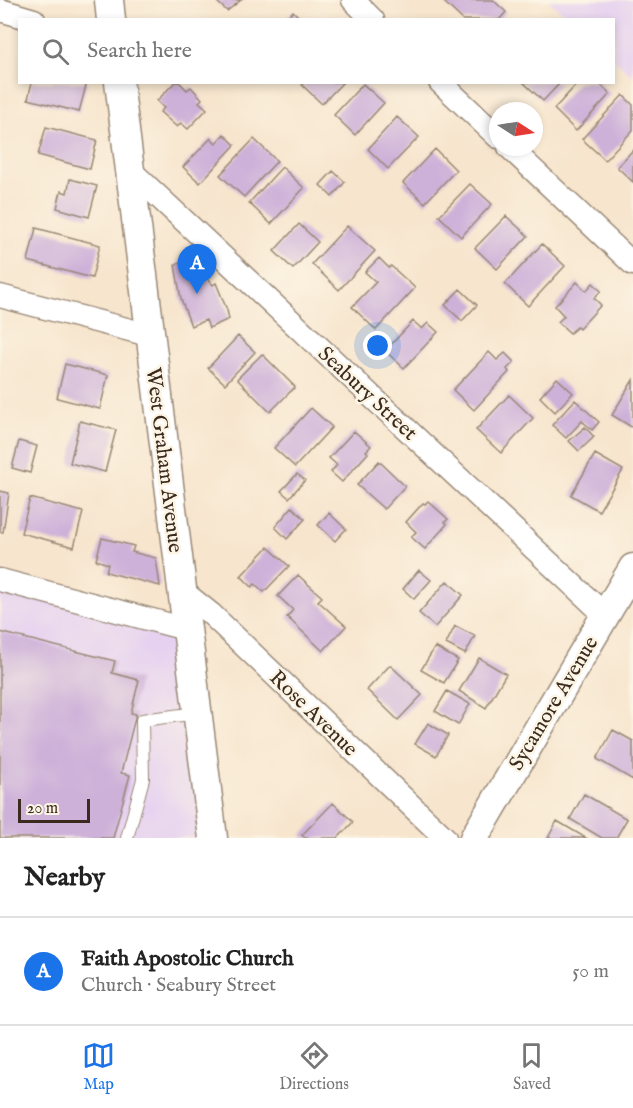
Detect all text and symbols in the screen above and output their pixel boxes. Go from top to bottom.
search box [18,18,615,84]
icon: search [39,35,72,68]
text: Search here [87,37,192,65]
north arrow [489,102,543,156]
pin: A [178,244,216,294]
your location [363,331,392,360]
street label: Seabury Street [312,341,422,447]
street label: West Graham Avenue [139,366,188,555]
street label: Sycamore Avenue [504,631,605,776]
street label: Rose Avenue [263,665,363,763]
scale bar [18,796,90,824]
text: 20 m [27,799,58,819]
text: Nearby [24,861,105,894]
text: Faith Apostolic Church [81,945,294,973]
text: A [37,959,50,984]
text: 50 m [572,959,609,984]
text: Church · Seabury Street [81,973,276,998]
tab: Map [82,1039,115,1095]
tab: Directions [279,1039,349,1095]
tab: Saved [513,1039,551,1095]

